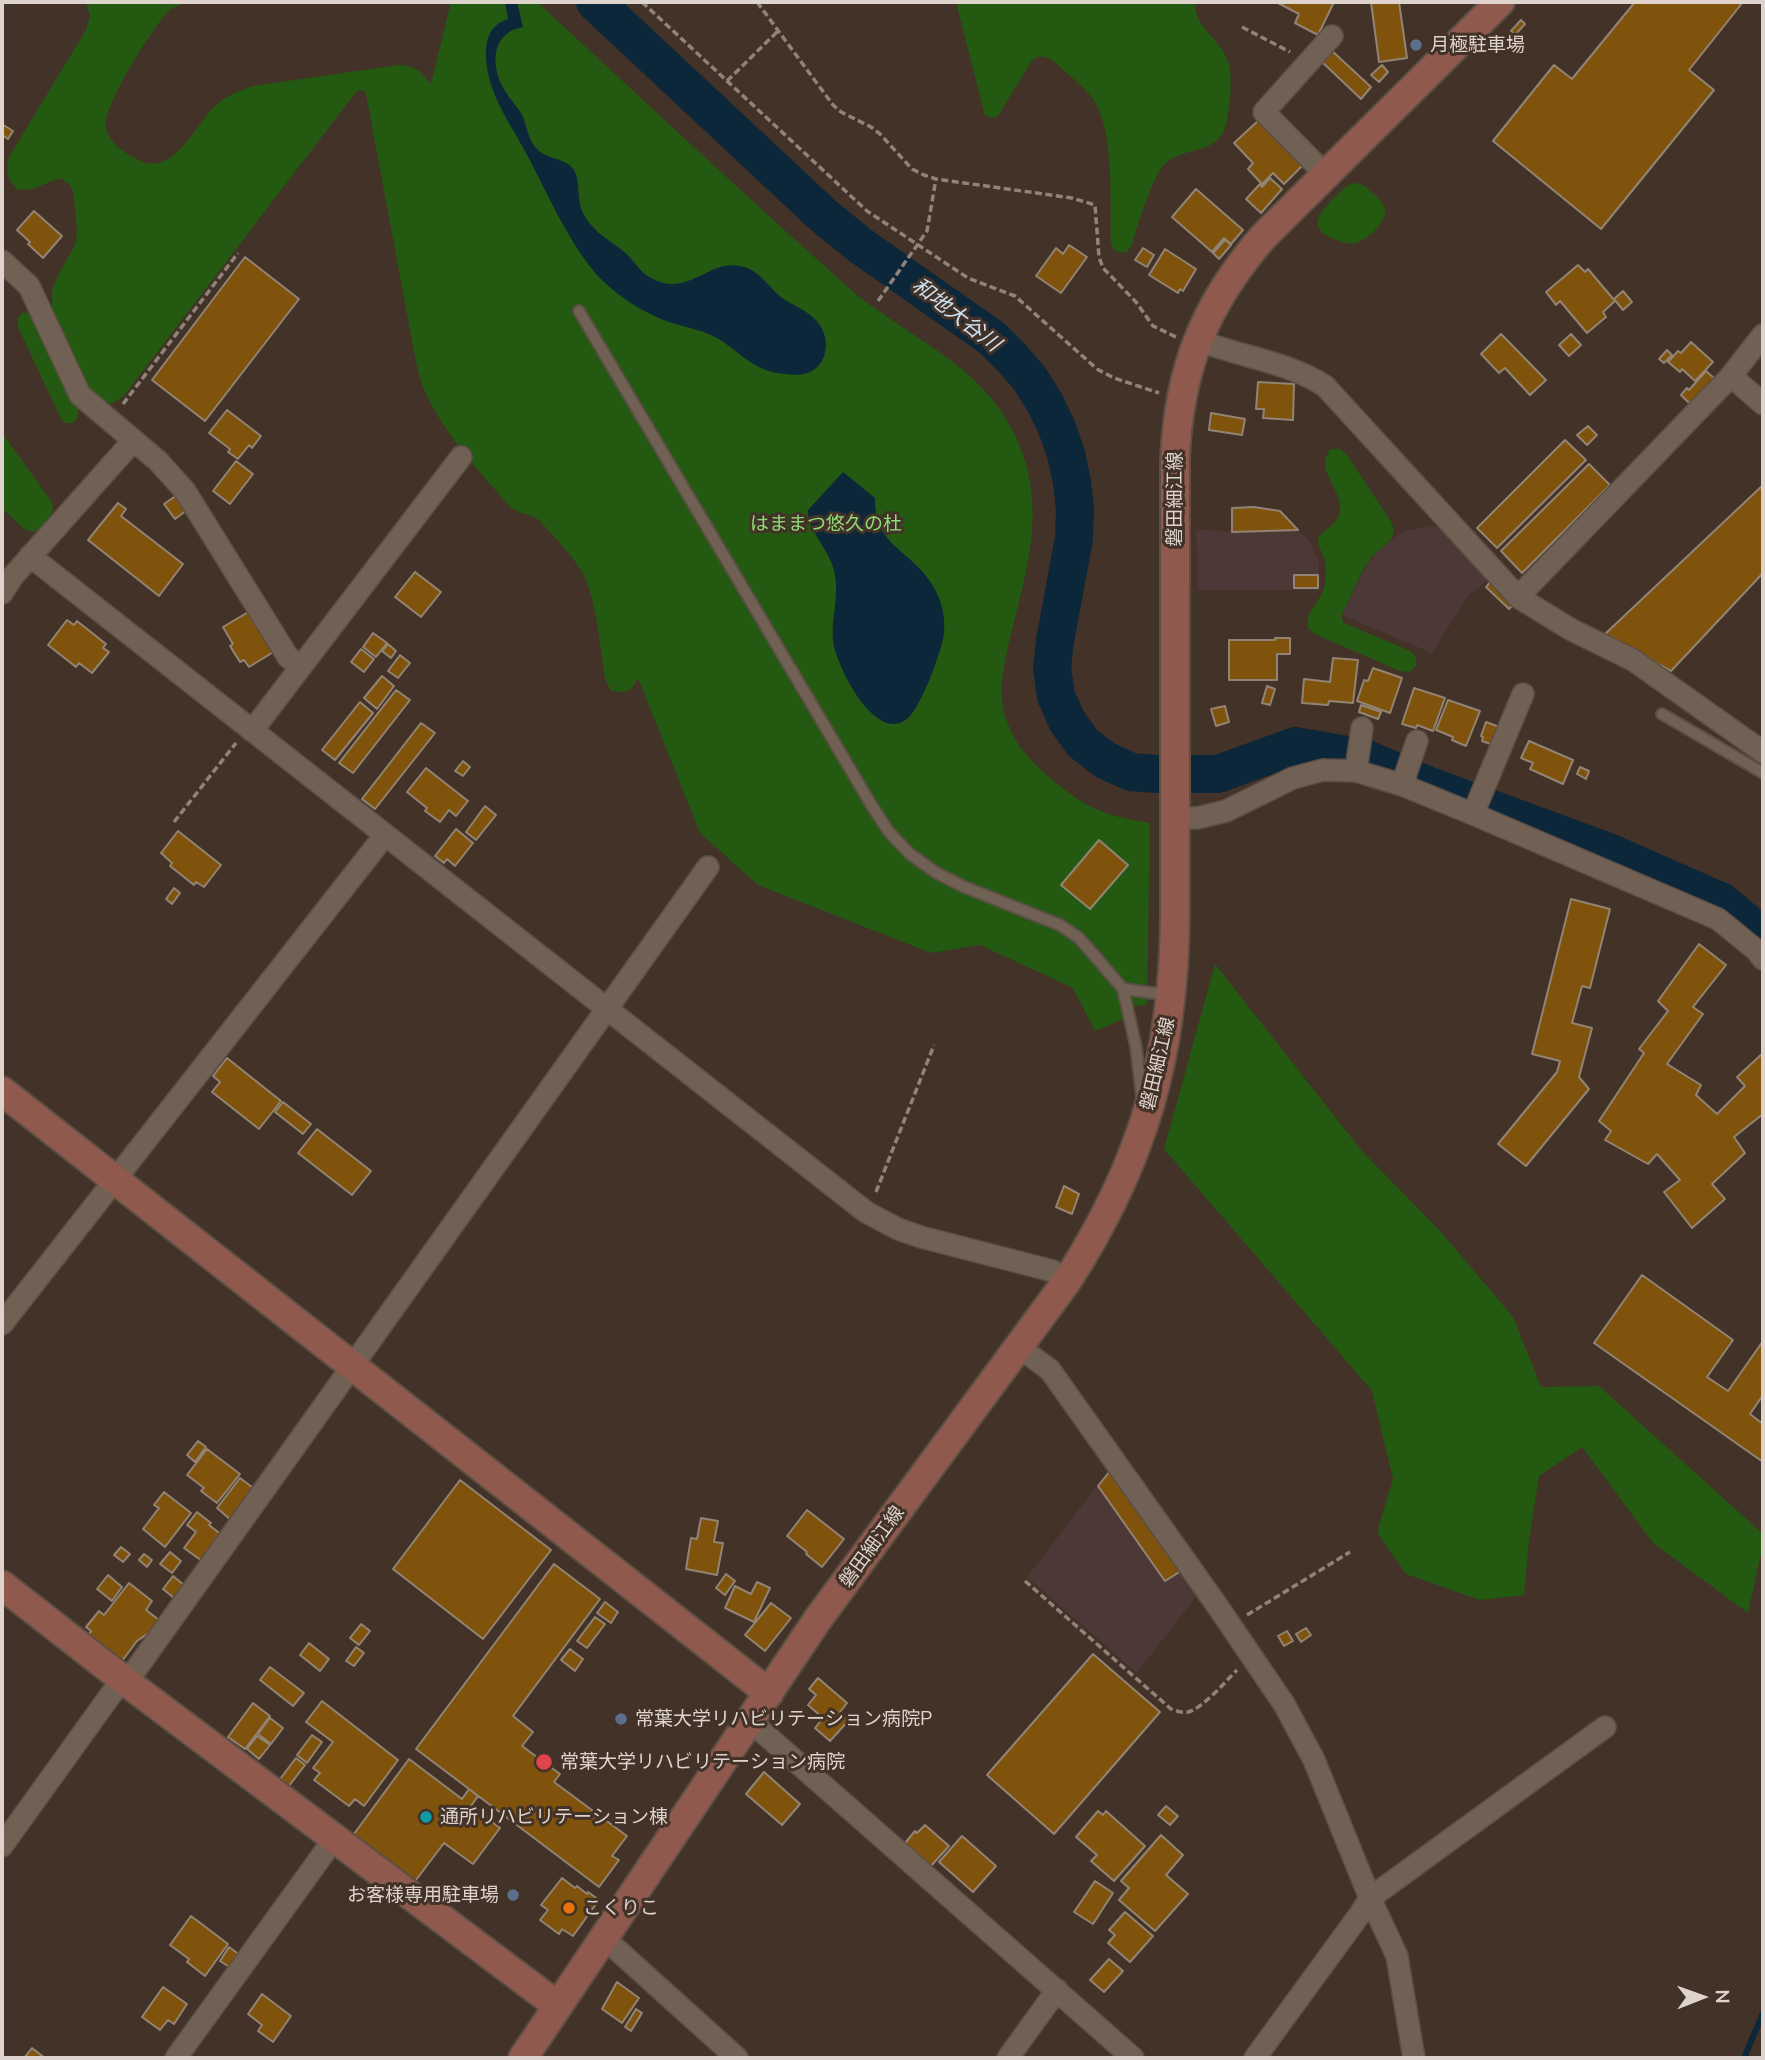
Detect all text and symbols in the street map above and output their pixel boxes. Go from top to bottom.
place label: 月極駐車場 [1430,34,1525,56]
marker: 月極駐車場 [1408,37,1424,53]
water label: 和地大谷川 [907,273,1005,357]
street label: 磐田細江線 [1164,452,1186,546]
park label: はままつ悠久の杜 [750,513,902,535]
street label: 磐田細江線 [1136,1015,1180,1113]
street label: 磐田細江線 [835,1502,909,1592]
place label: 常葉大学リハビリテーション病院P [635,1708,932,1730]
marker: 常葉大学リハビリテーション病院P [613,1711,629,1727]
place label: 常葉大学リハビリテーション病院 [560,1751,845,1773]
marker: 常葉大学リハビリテーション病院 [534,1752,554,1772]
place label: 通所リハビリテーション棟 [440,1806,668,1828]
marker: 通所リハビリテーション棟 [418,1809,434,1825]
place label: お客様専用駐車場 [347,1884,499,1906]
marker: お客様専用駐車場 [505,1887,521,1903]
place label: こくりこ [583,1897,659,1919]
marker: こくりこ [561,1900,577,1916]
north arrow [1667,1962,1737,2032]
text: N [1711,1989,1735,2004]

